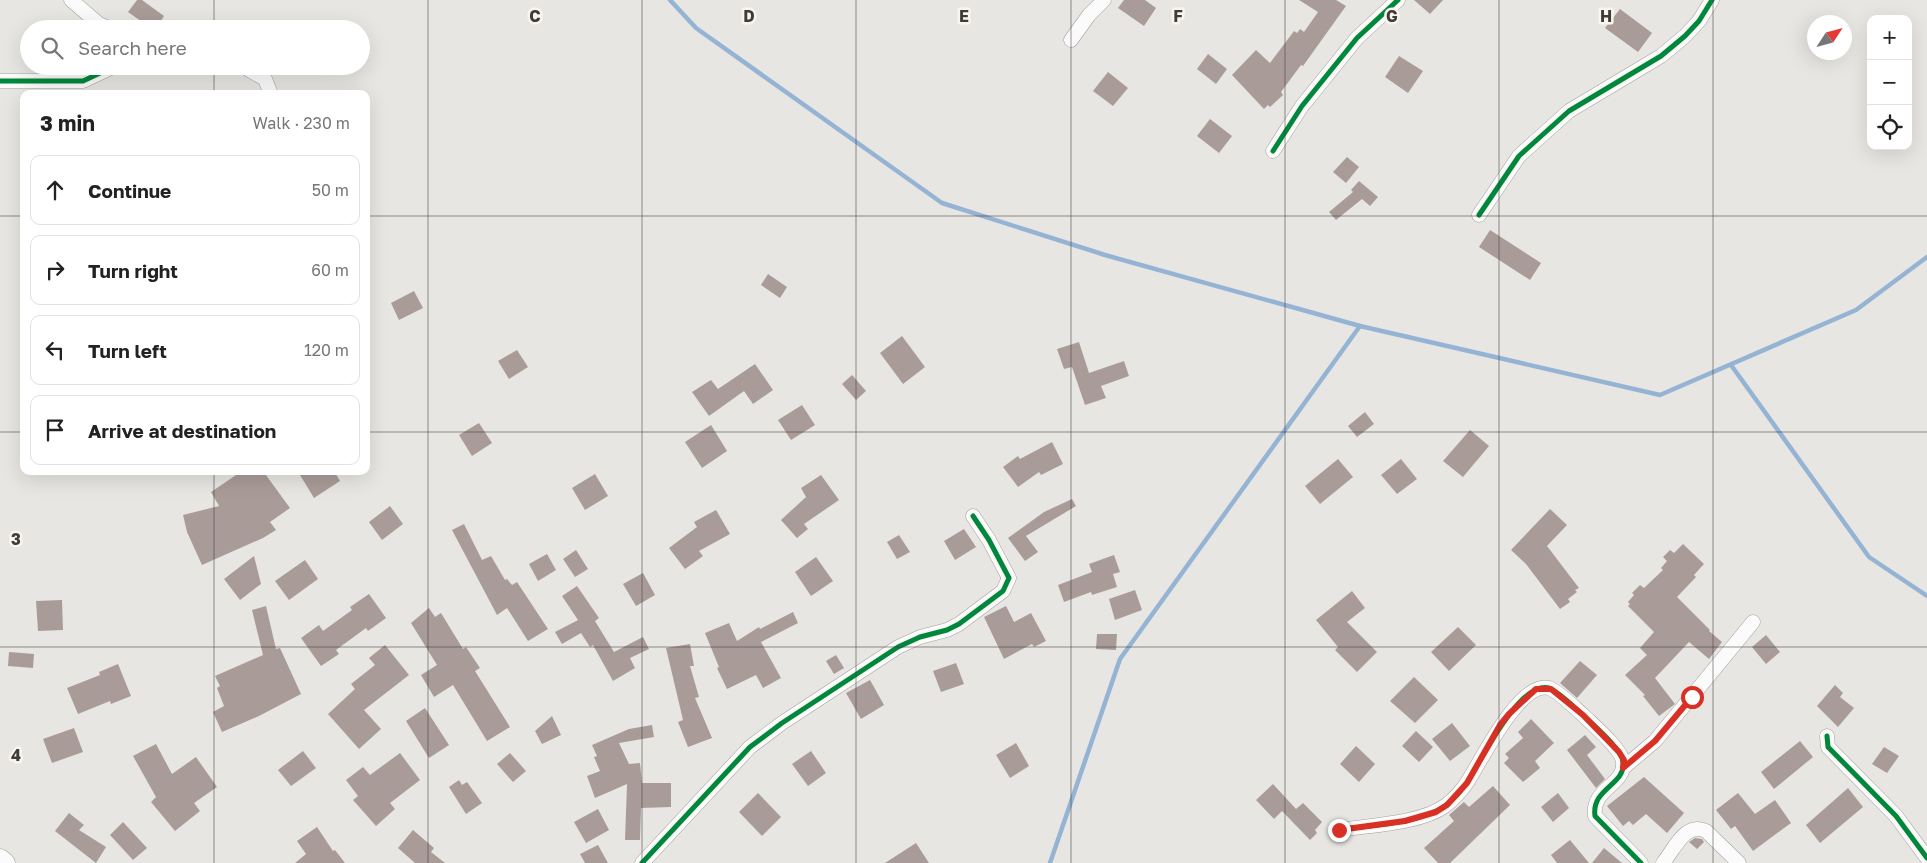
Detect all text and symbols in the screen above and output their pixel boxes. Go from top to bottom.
text: C [529,6,541,26]
text: D [743,6,755,26]
text: E [959,6,969,26]
text: F [1173,6,1183,26]
text: G [1386,6,1398,26]
text: H [1600,6,1612,26]
north arrow [1807,15,1852,60]
map controls [1867,15,1912,150]
button: + [1867,15,1912,60]
search box [20,20,370,75]
icon: search [38,34,66,62]
text: Search here [78,36,187,59]
button: − [1867,60,1912,105]
button: locate [1867,105,1912,150]
text: 3 min [40,110,95,136]
text: Walk · 230 m [253,113,350,133]
icon: ahead [41,176,69,204]
text: Continue [88,179,171,202]
text: 50 m [312,180,349,200]
icon: right [41,256,69,284]
text: Turn right [88,259,178,282]
text: 60 m [311,260,349,280]
icon: left [41,336,69,364]
text: Turn left [88,339,167,362]
text: 120 m [304,340,349,360]
icon: arrive [41,416,69,444]
text: Arrive at destination [88,419,276,442]
text: 3 [11,529,21,549]
route start [1681,686,1704,709]
text: 4 [11,745,21,765]
route end [1328,819,1351,842]

